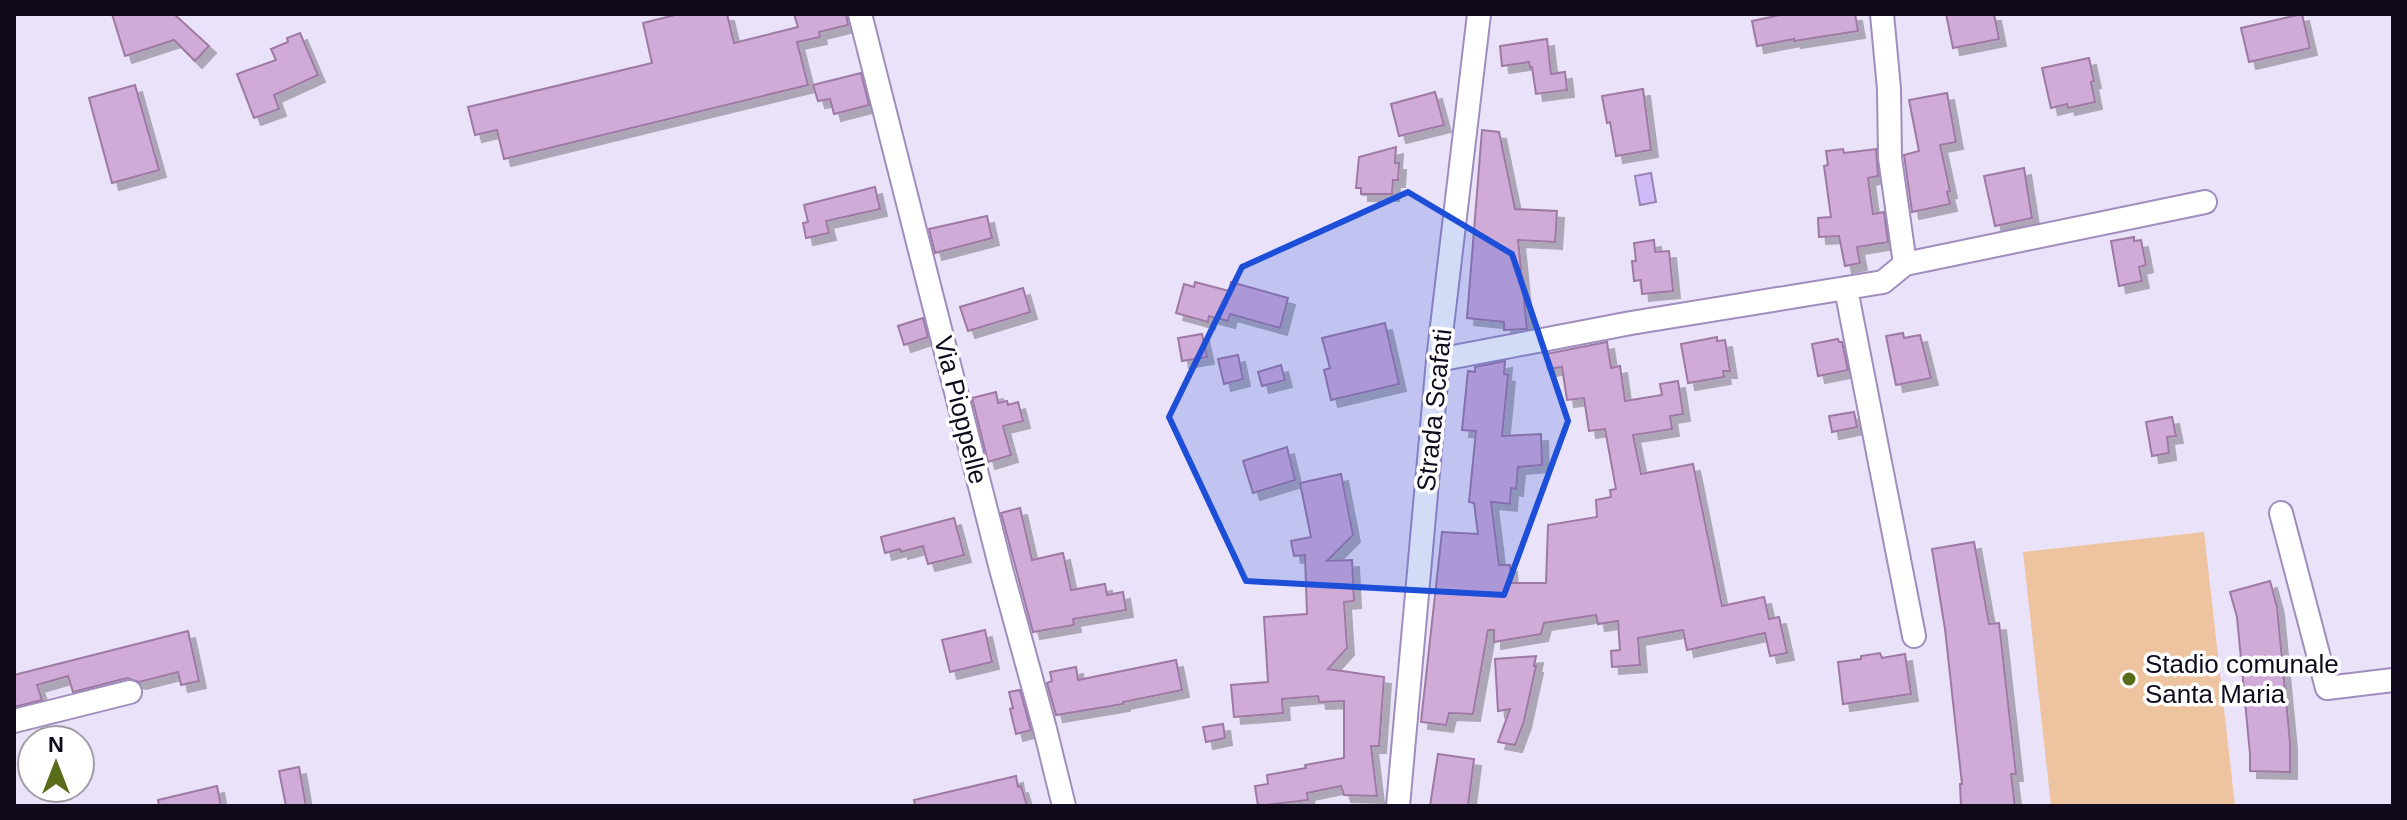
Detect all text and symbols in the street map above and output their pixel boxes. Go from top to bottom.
street label: Strada Scafati [1411,327,1457,493]
street label: Via Pioppelle [928,333,994,487]
place label: Stadio comunale Santa Maria [2145,649,2339,709]
marker: Stadio comunale Santa Maria [2120,670,2138,688]
north arrow [16,724,96,804]
text: N [48,732,64,757]

